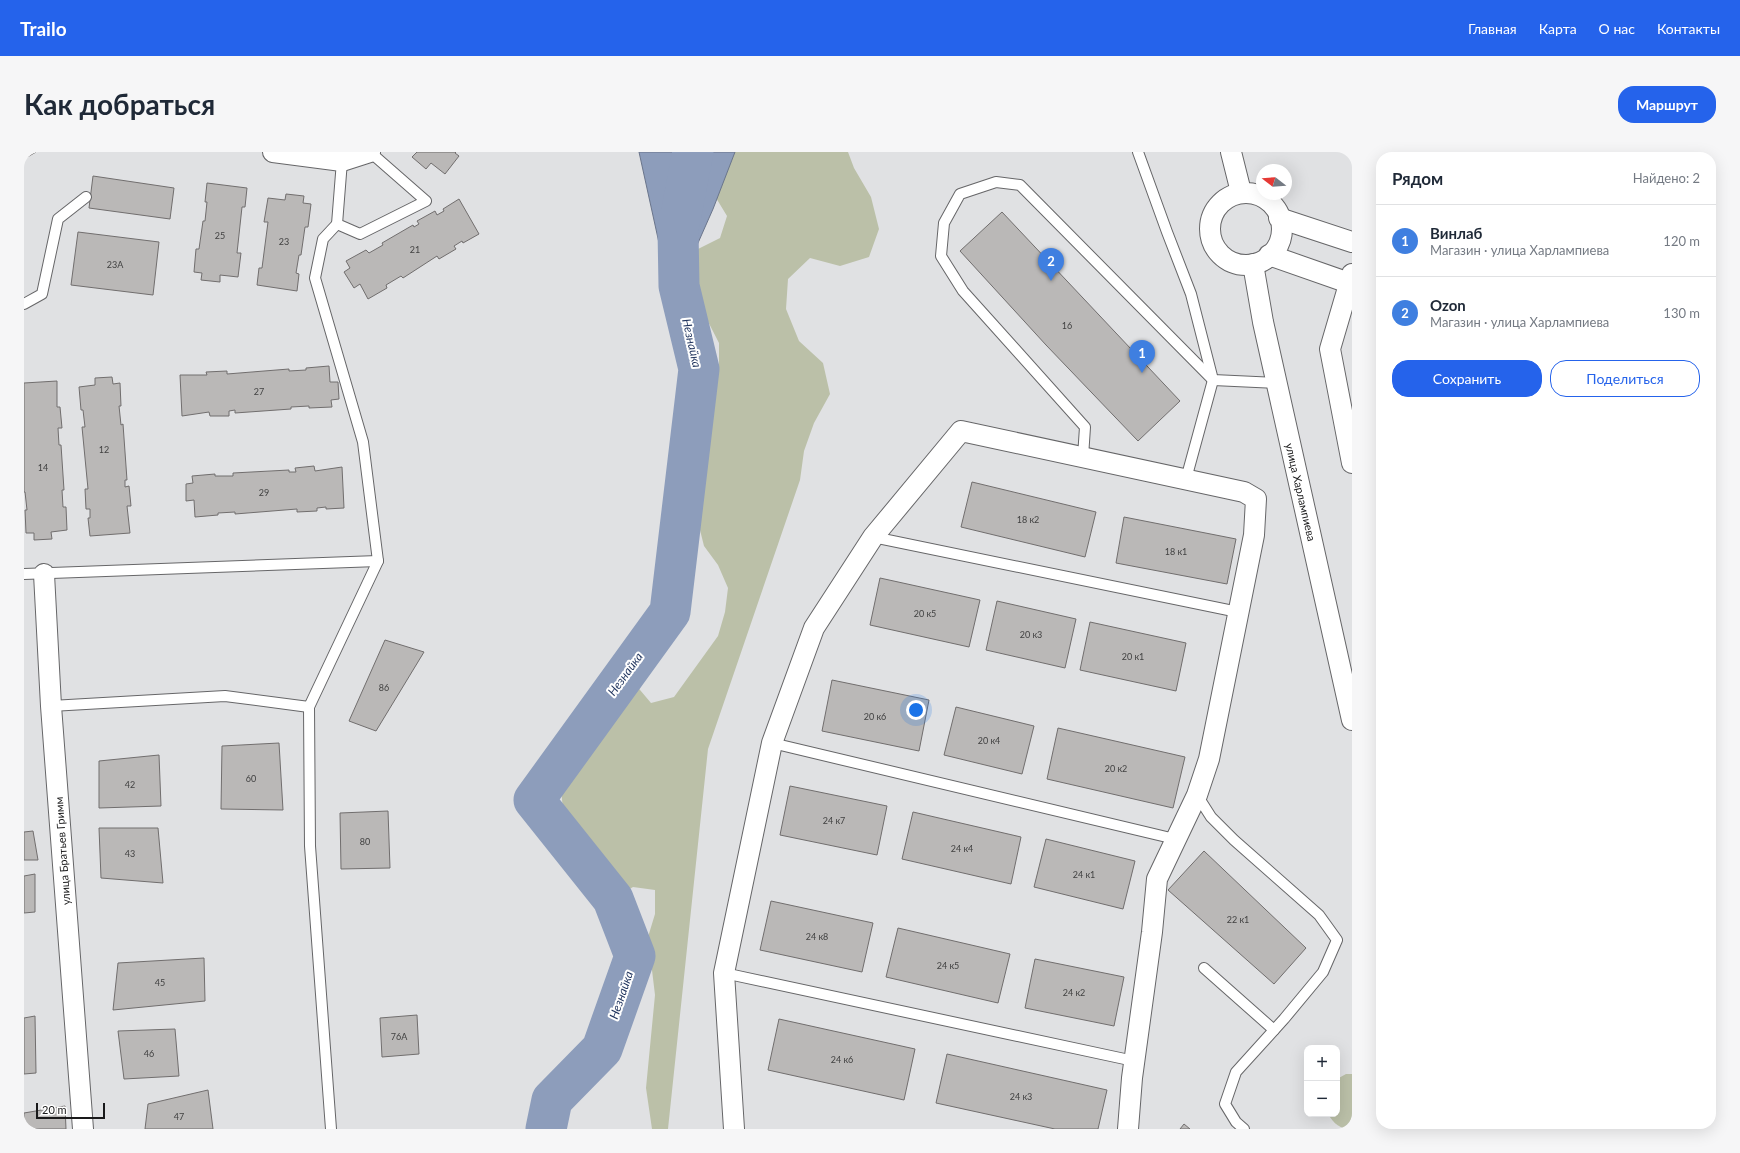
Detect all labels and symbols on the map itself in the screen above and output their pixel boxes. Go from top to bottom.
north arrow [1256,164,1292,200]
house number: 25 [215,230,225,241]
house number: 23 [279,236,289,247]
house number: 21 [410,244,420,255]
pin: 2 [1038,248,1064,281]
house number: 23А [107,259,124,270]
water label: Незнайка [679,317,705,369]
house number: 16 [1062,320,1072,331]
pin: 1 [1129,340,1155,373]
house number: 27 [254,386,264,397]
street label: улица Харлампиева [1283,442,1319,542]
house number: 12 [99,444,109,455]
house number: 14 [38,462,48,473]
house number: 29 [259,487,269,498]
house number: 18 к2 [1017,514,1039,525]
house number: 18 к1 [1165,546,1187,557]
house number: 20 к5 [914,608,936,619]
house number: 20 к3 [1020,629,1042,640]
water label: Незнайка [604,649,646,699]
house number: 20 к1 [1122,651,1144,662]
house number: 86 [379,682,389,693]
your location [906,700,926,720]
house number: 20 к6 [864,711,886,722]
house number: 20 к4 [978,735,1000,746]
house number: 20 к2 [1105,763,1127,774]
house number: 60 [246,773,256,784]
house number: 42 [125,779,135,790]
street label: улица Братьев Гримм [52,796,72,906]
house number: 24 к7 [823,815,845,826]
house number: 80 [360,836,370,847]
house number: 24 к4 [951,843,973,854]
house number: 43 [125,848,135,859]
house number: 24 к1 [1073,869,1095,880]
house number: 22 к1 [1227,914,1249,925]
house number: 24 к8 [806,931,828,942]
house number: 24 к5 [937,960,959,971]
water label: Незнайка [606,969,636,1021]
house number: 45 [155,977,165,988]
house number: 24 к2 [1063,987,1085,998]
house number: 76А [391,1031,408,1042]
house number: 46 [144,1048,154,1059]
house number: 24 к6 [831,1054,853,1065]
house number: 24 к3 [1010,1091,1032,1102]
scale bar [36,1101,105,1120]
house number: 47 [174,1111,184,1122]

